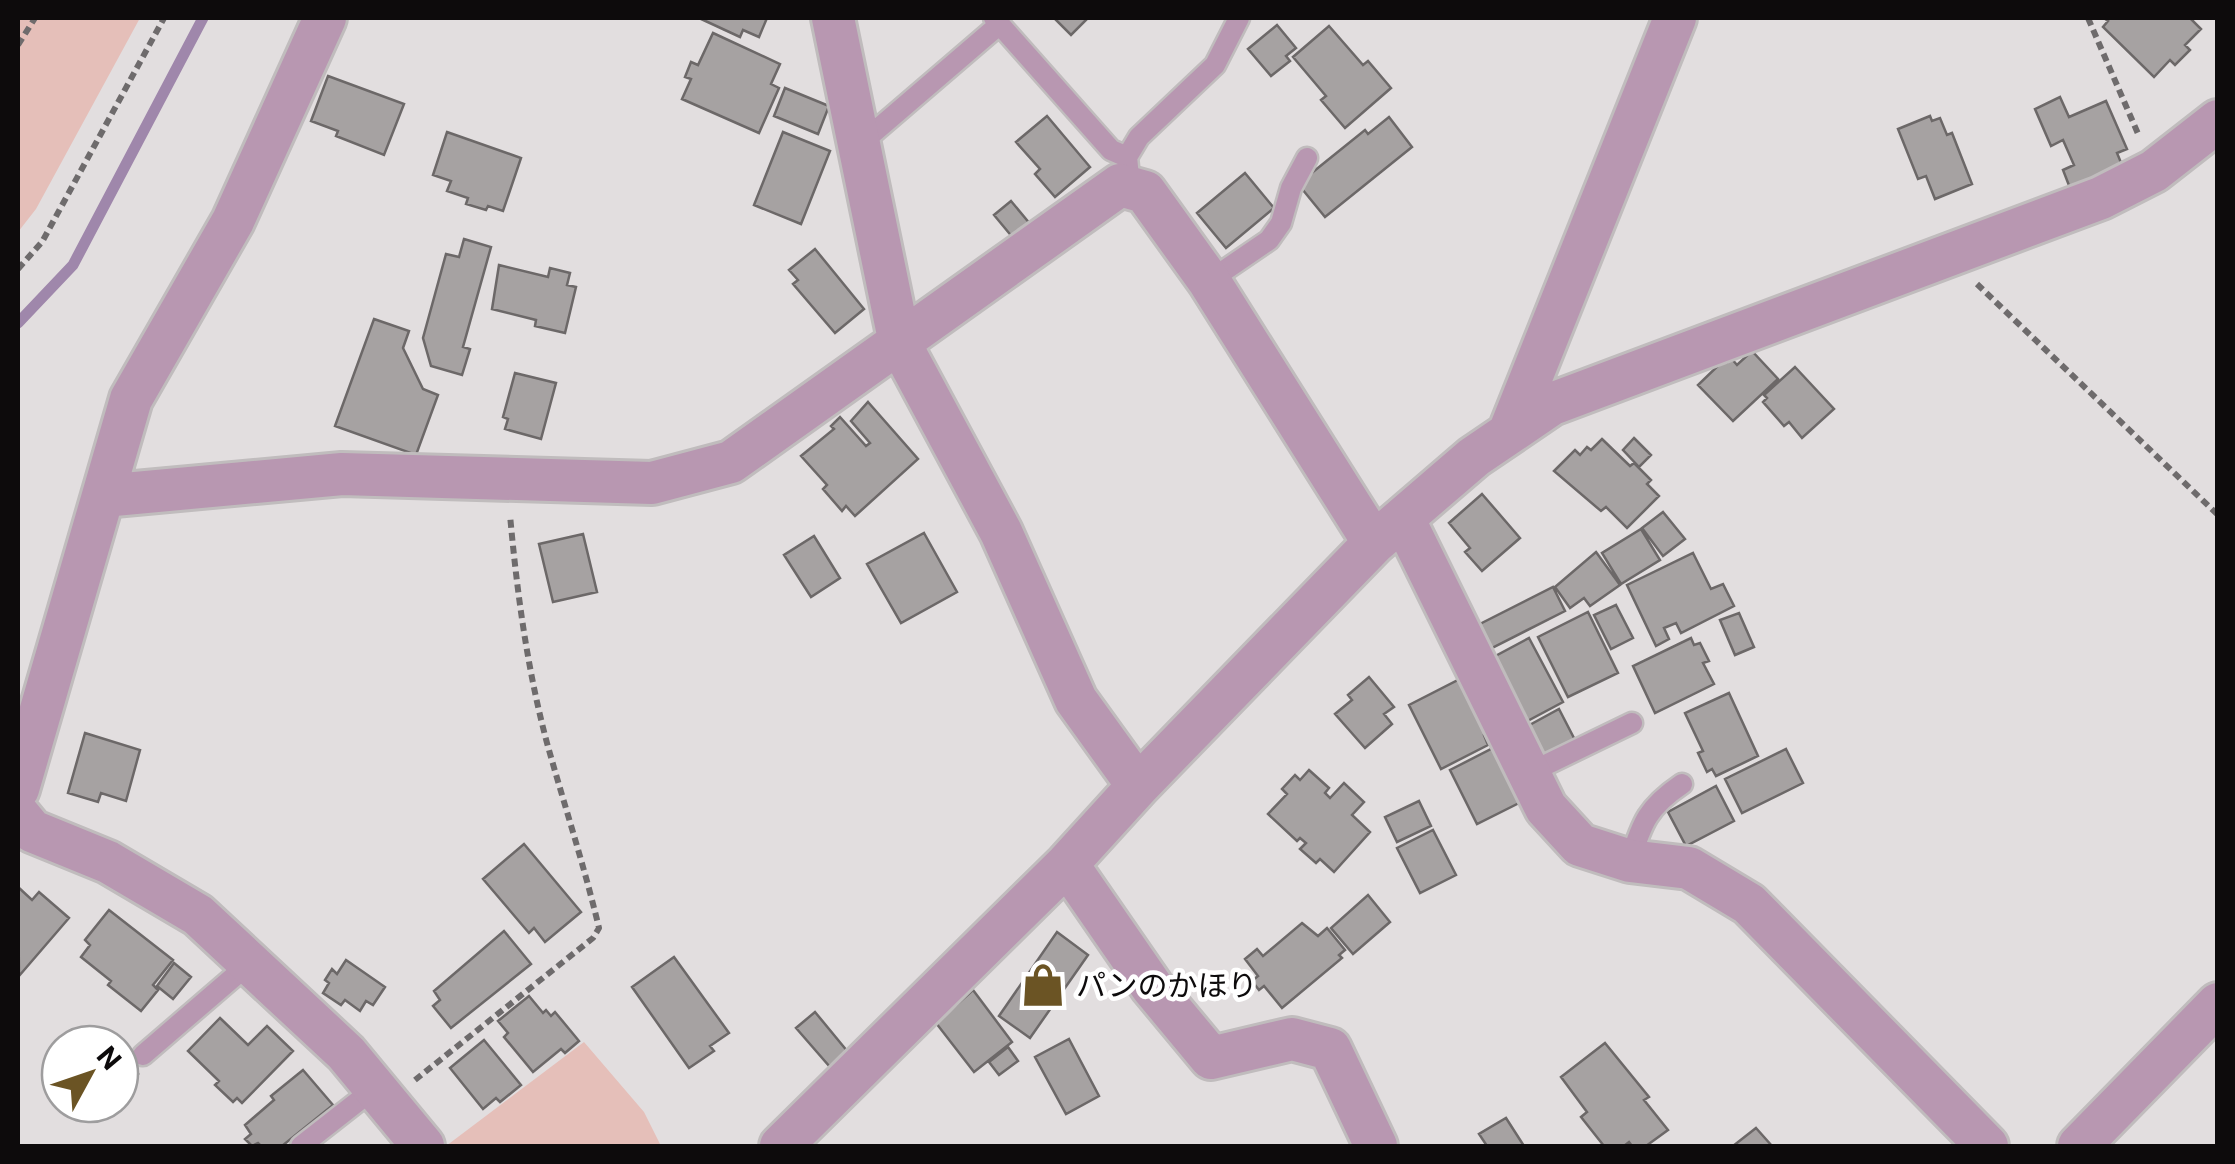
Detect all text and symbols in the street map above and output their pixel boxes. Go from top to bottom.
shop icon: パンのかほり [1019,961,1067,1009]
place label: パンのかほり [1076,968,1258,1003]
north arrow [40,1024,140,1124]
text: N [90,1040,128,1076]

